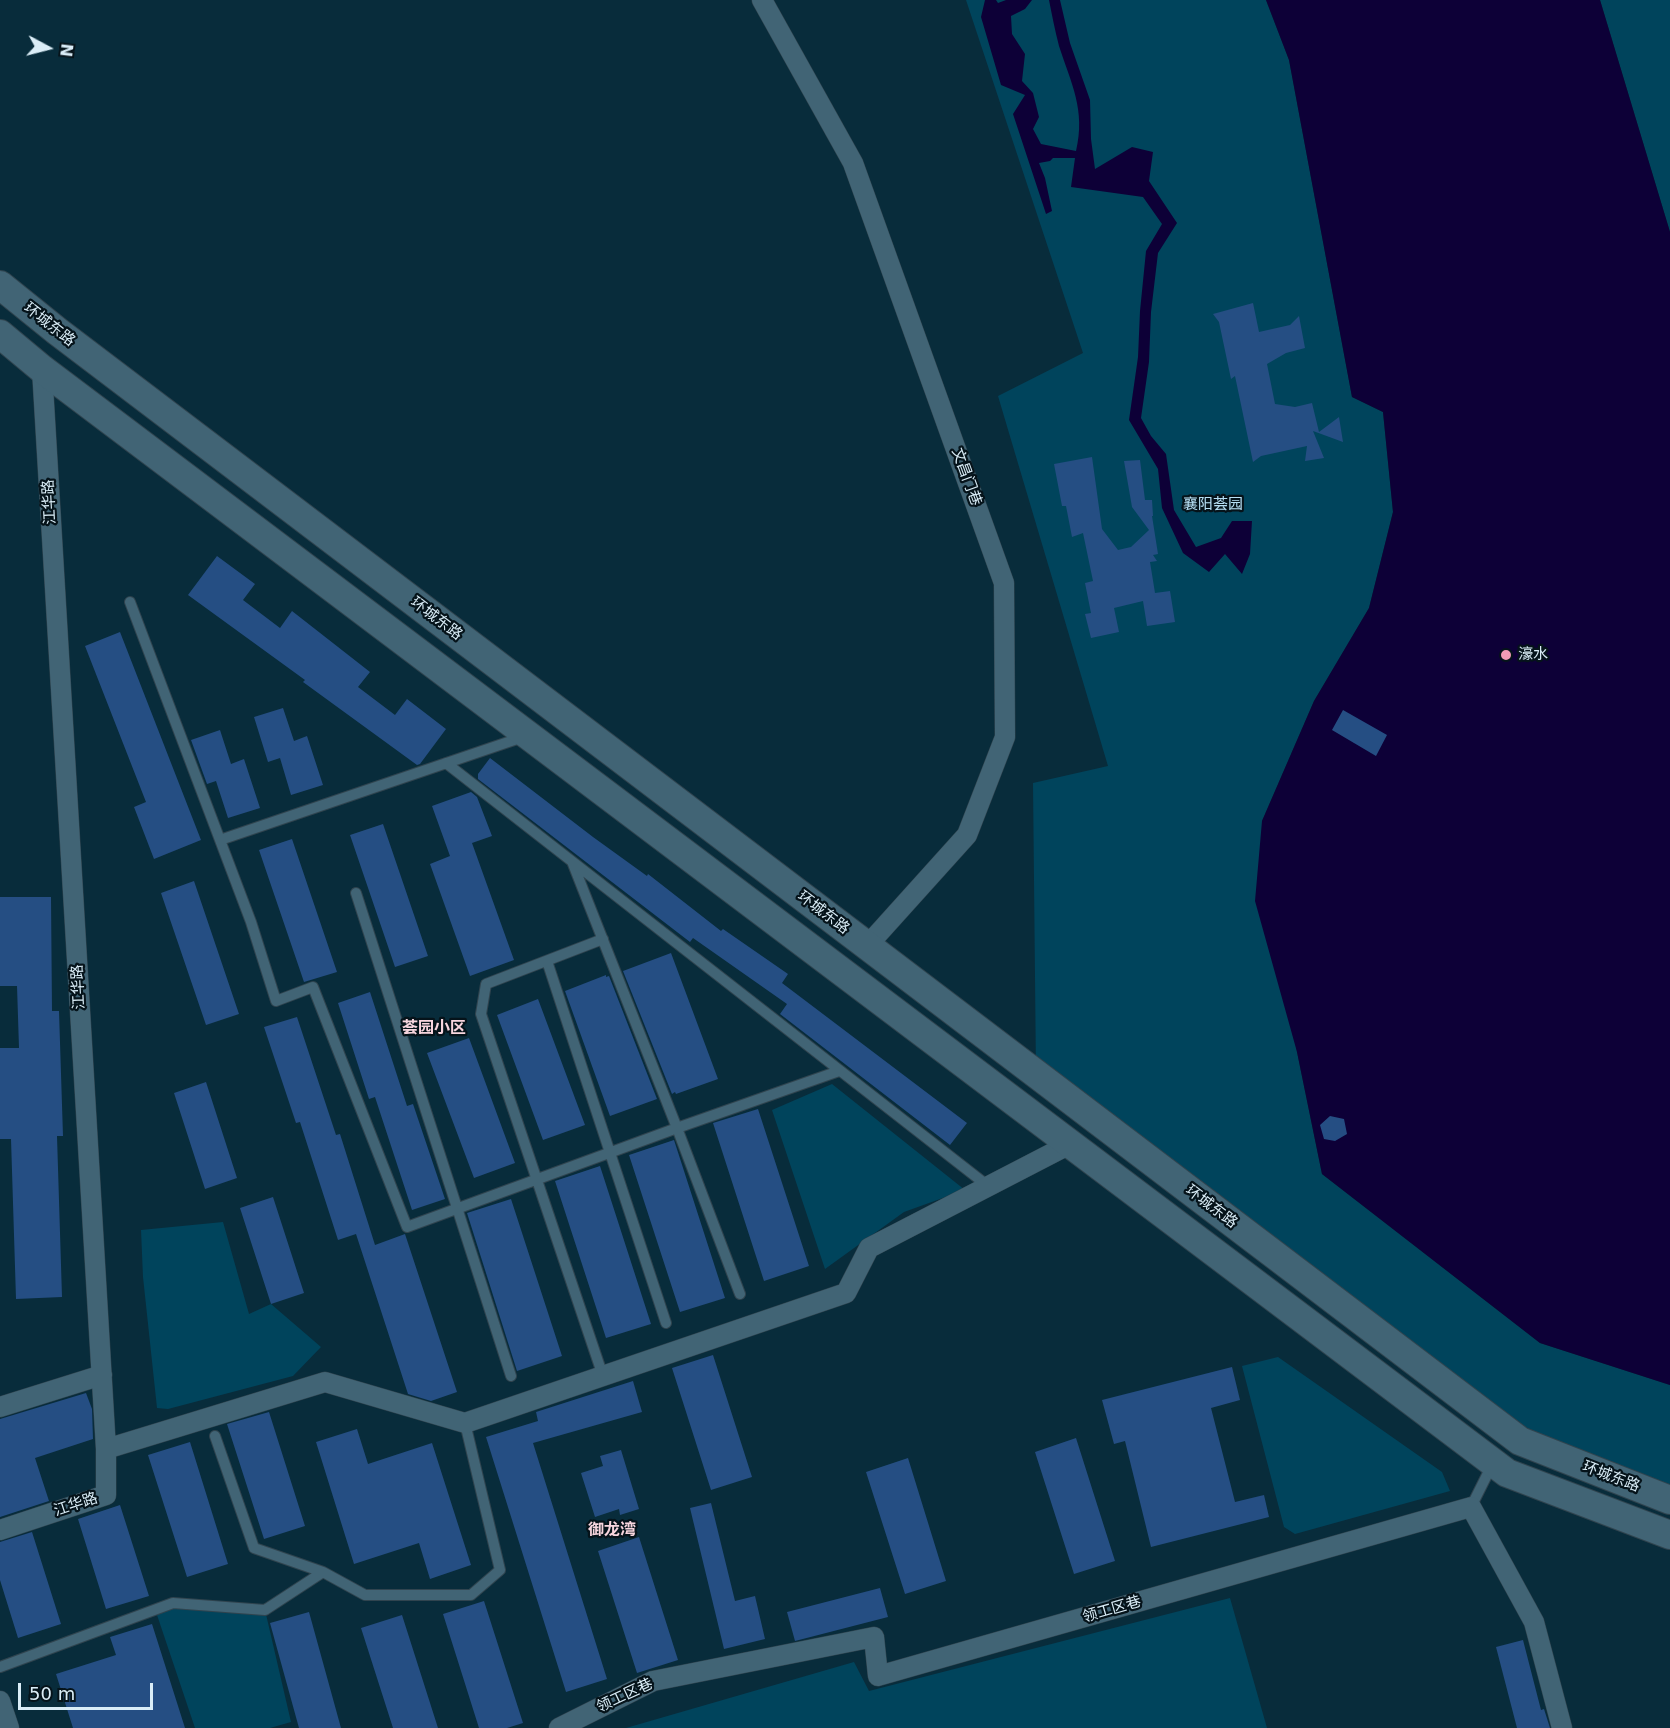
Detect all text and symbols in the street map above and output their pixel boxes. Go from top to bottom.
north arrow [18,18,78,78]
text: N [56,42,77,58]
street label: 环城东路 [20,299,78,351]
street label: 文昌门巷 [947,446,985,508]
street label: 江华路 [40,479,60,525]
park label: 襄阳荟园 [1183,496,1243,514]
street label: 环城东路 [407,594,465,644]
place label: 濠水 [1518,646,1548,664]
marker: 濠水 [1499,648,1513,662]
street label: 环城东路 [794,888,852,938]
street label: 江华路 [69,964,89,1010]
district label: 荟园小区 [402,1019,466,1039]
street label: 环城东路 [1182,1182,1240,1232]
street label: 环城东路 [1580,1458,1642,1496]
street label: 江华路 [52,1489,100,1521]
district label: 御龙湾 [588,1521,636,1541]
street label: 领工区巷 [1081,1593,1143,1627]
scale bar [21,1671,156,1709]
street label: 领工区巷 [594,1675,656,1717]
text: 50 m [29,1683,75,1704]

